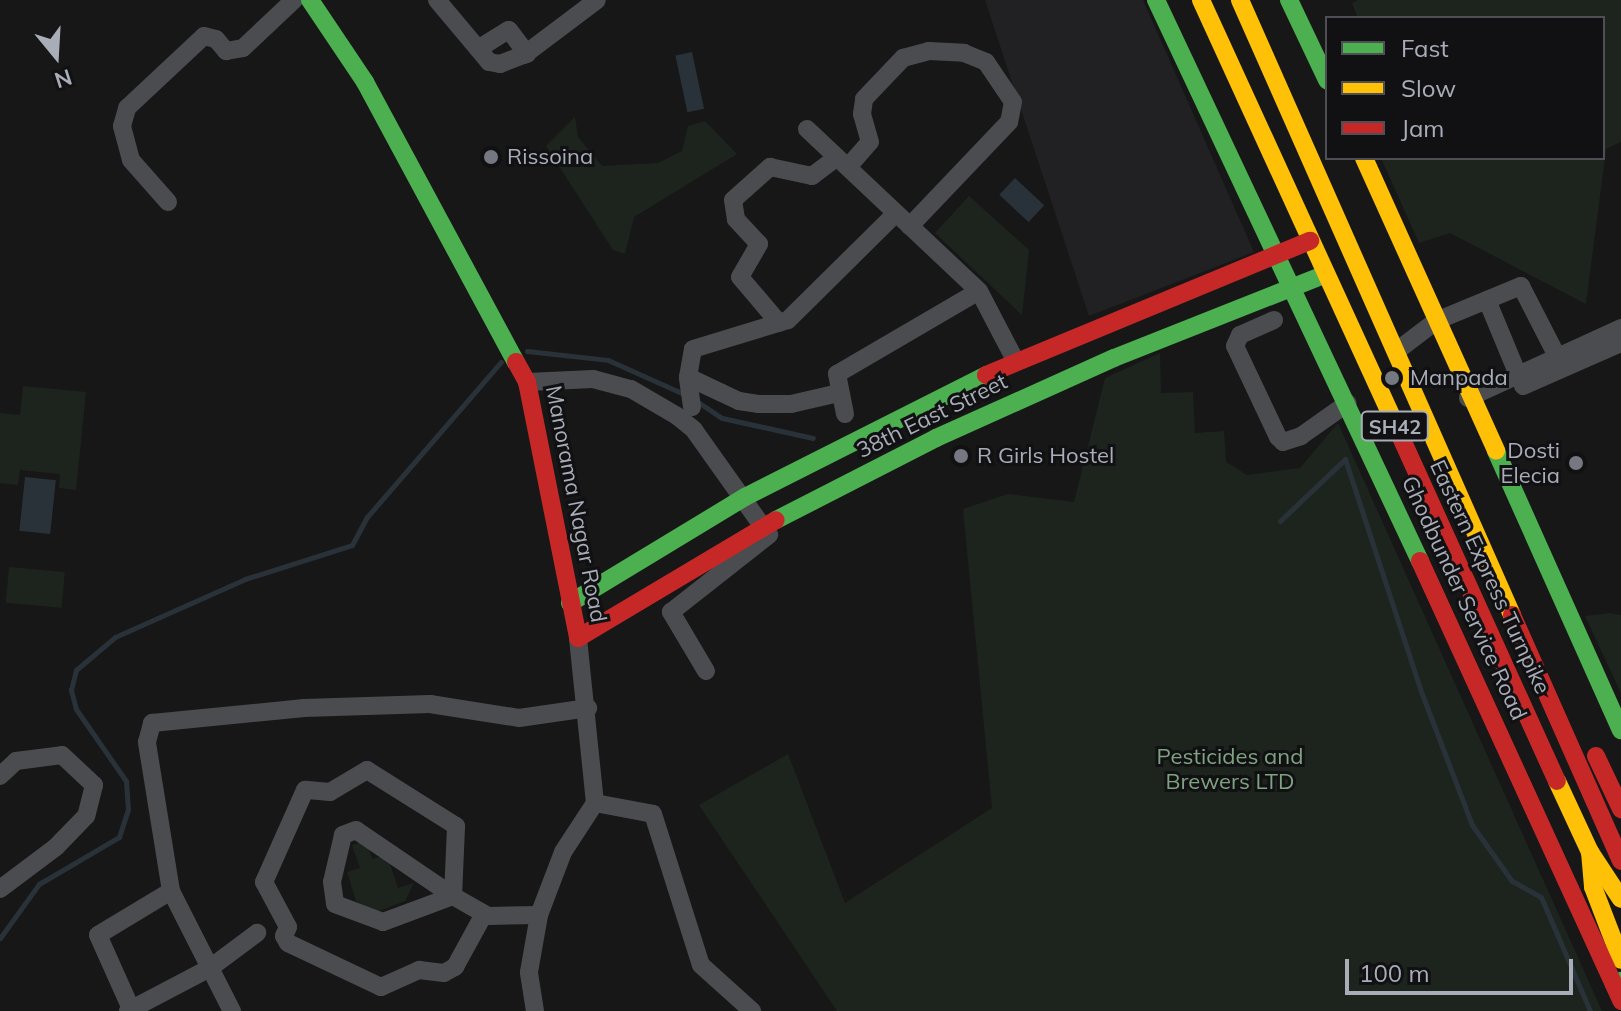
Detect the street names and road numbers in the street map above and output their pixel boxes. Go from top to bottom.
street label: 38th East Street [853,368,1011,464]
street label: Manorama Nagar Road [540,383,612,625]
road number: SH42 [1359,410,1431,442]
street label: Eastern Express Turnpike [1424,456,1556,698]
street label: Ghodbunder Service Road [1396,472,1532,724]

